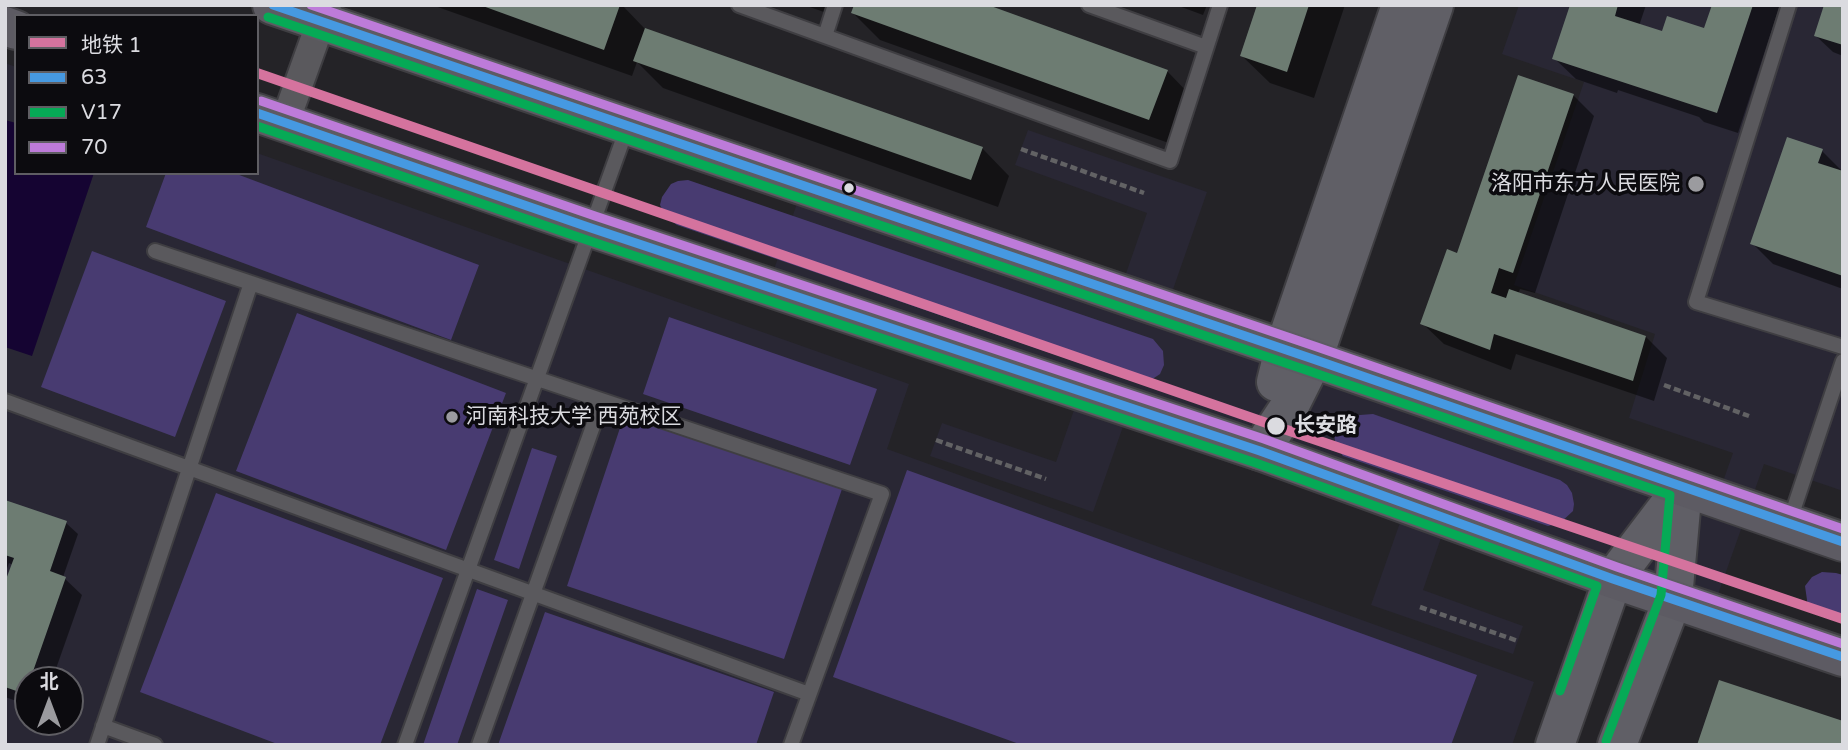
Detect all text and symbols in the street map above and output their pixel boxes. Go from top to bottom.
legend [14,14,259,175]
text: 地铁 1 [81,33,142,58]
text: 63 [81,65,107,90]
text: V17 [81,100,122,125]
text: 70 [81,135,107,160]
place label: 洛阳市东方人民医院 [1491,171,1680,197]
marker: 洛阳市东方人民医院 [1686,174,1706,194]
unlabelled marker [842,181,856,195]
place label: 河南科技大学 西苑校区 [466,404,681,430]
marker: 河南科技大学 西苑校区 [444,409,460,425]
place label: 长安路 [1294,413,1357,439]
marker: 长安路 [1265,415,1287,437]
north arrow [14,666,84,736]
text: 北 [39,671,59,693]

